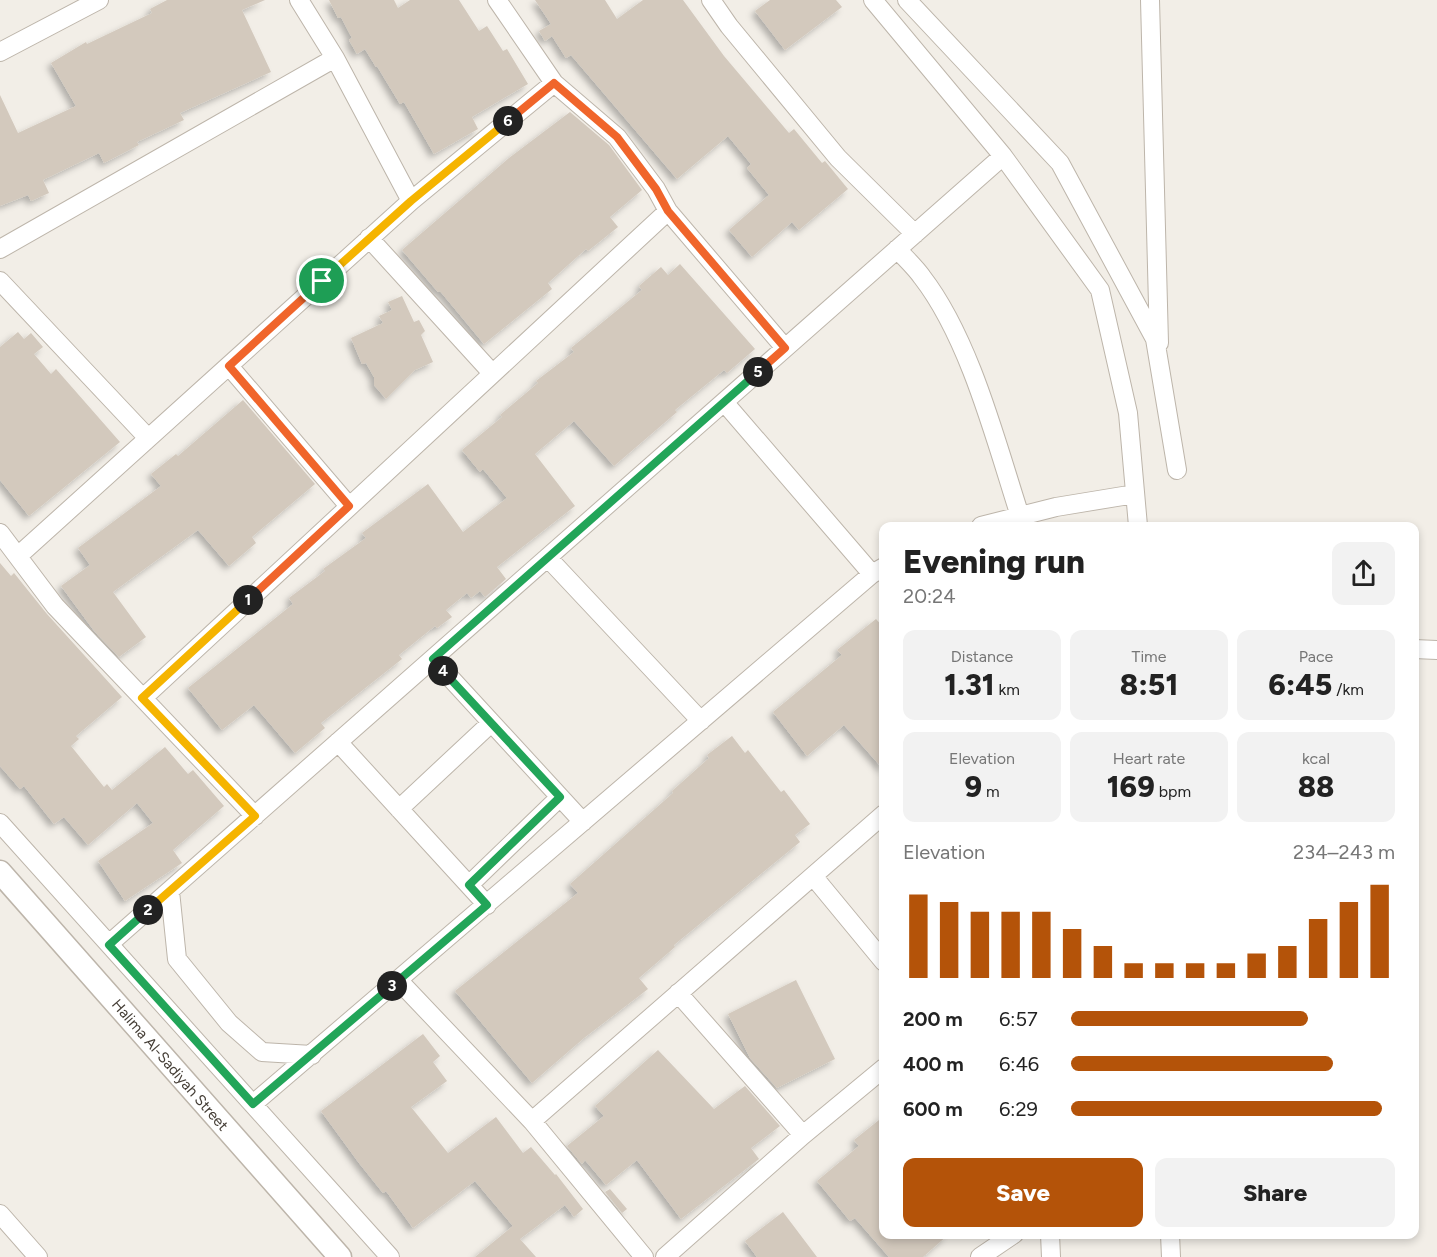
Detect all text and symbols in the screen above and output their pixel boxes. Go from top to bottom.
pin: 6 [493,106,523,136]
text: 6 [503,111,513,130]
pin [296,255,347,306]
icon: arrive [305,264,338,297]
pin: 5 [743,357,773,387]
text: 5 [753,362,763,381]
text: Evening run [903,542,1085,581]
button: share [1332,542,1395,605]
text: 20:24 [903,584,956,608]
pin: 1 [233,585,263,615]
text: 1 [245,590,251,609]
text: Distance [951,647,1013,666]
text: Time [1132,647,1166,666]
text: Pace [1299,647,1333,666]
pin: 4 [428,656,458,686]
text: 4 [438,661,448,680]
text: 1.31 [944,666,995,703]
text: 8:51 [1120,666,1178,703]
text: 6:45 [1268,666,1332,703]
text: km [995,680,1020,699]
text: /km [1332,680,1364,699]
text: Elevation [949,749,1015,768]
text: Heart rate [1113,749,1185,768]
text: kcal [1302,749,1330,768]
text: 9 [964,768,982,805]
text: 169 [1107,768,1155,805]
text: 88 [1298,768,1334,805]
text: m [982,782,1000,801]
text: bpm [1155,782,1191,801]
text: Elevation [903,840,985,864]
text: 234–243 m [1293,840,1395,864]
pin: 2 [133,895,163,925]
text: 2 [143,900,153,919]
pin: 3 [377,971,407,1001]
text: 3 [388,976,396,995]
street label: Halima Al-Sadiyah Street [108,996,232,1135]
text: 200 m [903,1007,963,1031]
text: 6:57 [999,1007,1038,1031]
text: 400 m [903,1052,964,1076]
text: 6:46 [999,1052,1039,1076]
text: 600 m [903,1097,963,1121]
text: 6:29 [999,1097,1038,1121]
button: Save [903,1158,1143,1227]
button: Share [1155,1158,1395,1227]

